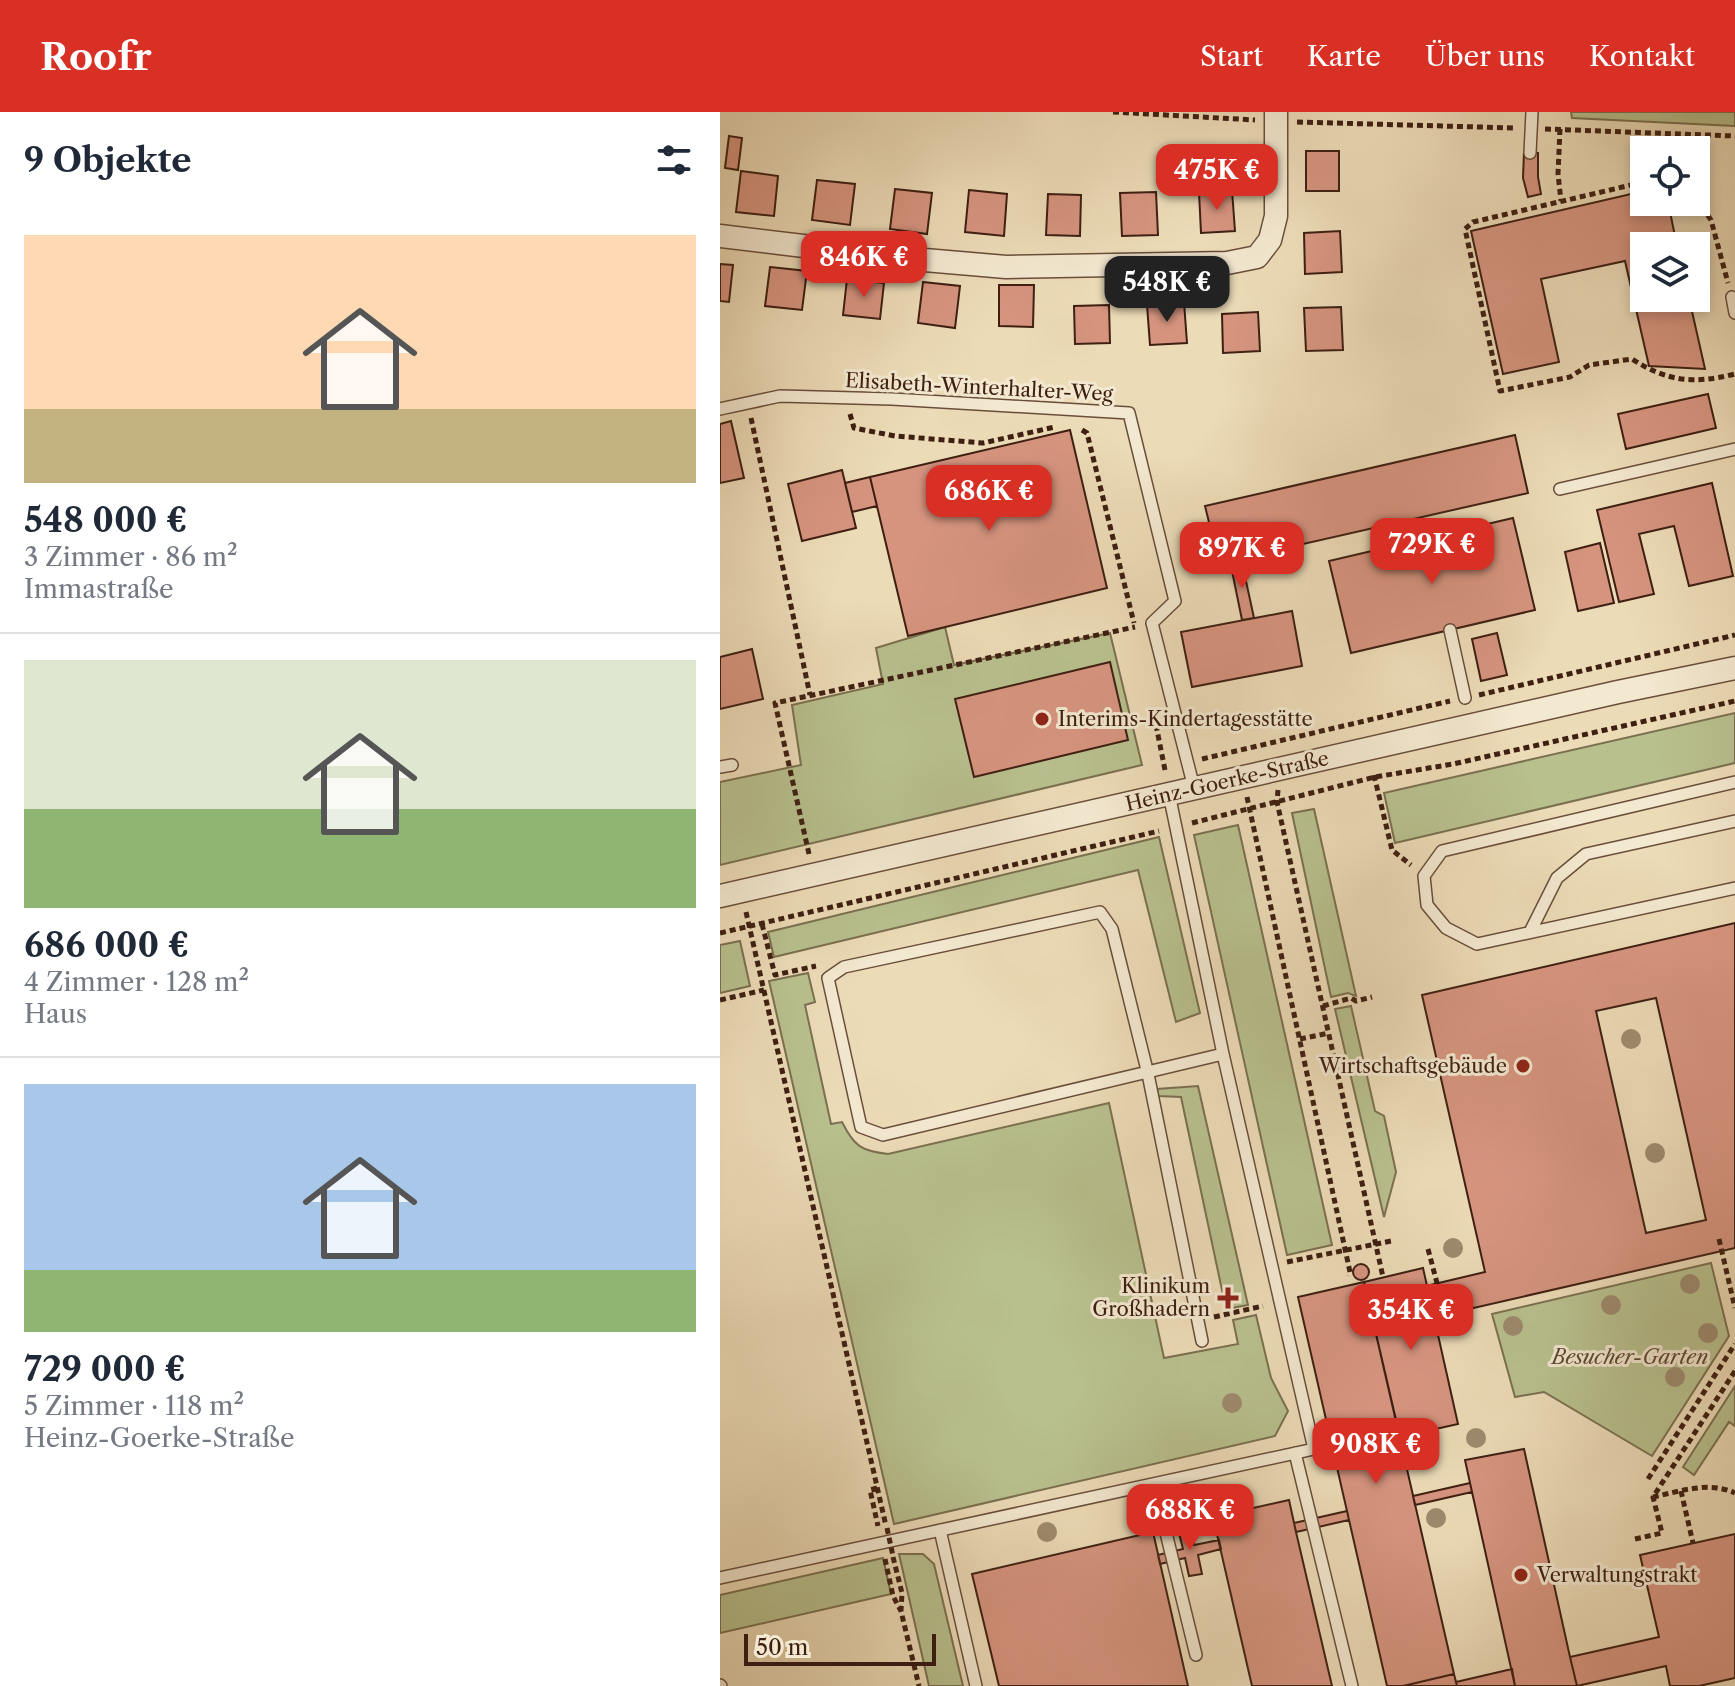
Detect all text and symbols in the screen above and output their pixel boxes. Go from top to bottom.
text: Roofr [40,33,152,80]
text: Start [1200,39,1263,73]
text: Karte [1307,39,1381,73]
text: Über uns [1425,39,1545,73]
text: Kontakt [1589,39,1695,73]
map controls [1630,136,1710,312]
button: locate [1630,136,1710,216]
icon: filters [652,138,696,182]
text: 9 Objekte [24,139,192,181]
pin: 475K € [1152,144,1282,212]
text: 475K € [1174,154,1260,186]
pin: 846K € [799,231,929,299]
button: layers [1630,232,1710,312]
text: 846K € [819,241,909,273]
pin: 548K € [1102,256,1232,324]
text: 548K € [1123,266,1211,298]
icon: home [288,287,432,431]
street label: Elisabeth-Winterhalter-Weg [844,368,1114,406]
pin: 686K € [924,465,1054,533]
text: 686K € [944,475,1034,507]
text: 548 000 € [24,499,187,541]
pin: 729K € [1367,518,1497,586]
pin: 897K € [1177,522,1307,590]
text: 729K € [1388,528,1476,560]
text: 897K € [1198,532,1286,564]
text: 3 Zimmer · 86 m² [24,541,238,573]
text: Immastraße [24,573,173,605]
place label: Interims-Kindertagesstätte [1058,707,1313,731]
marker: Interims-Kindertagesstätte [1033,710,1051,728]
icon: home [288,712,432,856]
street label: Heinz-Goerke-Straße [1123,746,1331,816]
text: 686 000 € [24,924,189,966]
text: 4 Zimmer · 128 m² [24,966,249,998]
text: Haus [24,998,87,1030]
place label: Wirtschaftsgebäude [1318,1054,1507,1078]
marker: Wirtschaftsgebäude [1514,1057,1532,1075]
icon: home [288,1136,432,1280]
place label: Klinikum Großhadern [1092,1274,1210,1321]
pin: 354K € [1346,1284,1476,1352]
marker: Klinikum Großhadern [1217,1287,1239,1309]
text: 354K € [1367,1294,1455,1326]
park label: Besucher-Garten [1550,1345,1708,1369]
text: 729 000 € [24,1348,186,1390]
text: 5 Zimmer · 118 m² [24,1390,244,1422]
pin: 908K € [1311,1418,1441,1486]
text: Heinz-Goerke-Straße [24,1422,295,1454]
text: 908K € [1330,1428,1422,1460]
pin: 688K € [1125,1484,1255,1552]
text: 688K € [1145,1494,1235,1526]
place label: Verwaltungstrakt [1536,1563,1697,1587]
marker: Verwaltungstrakt [1512,1566,1530,1584]
scale bar [744,1630,936,1666]
text: 50 m [756,1634,808,1661]

